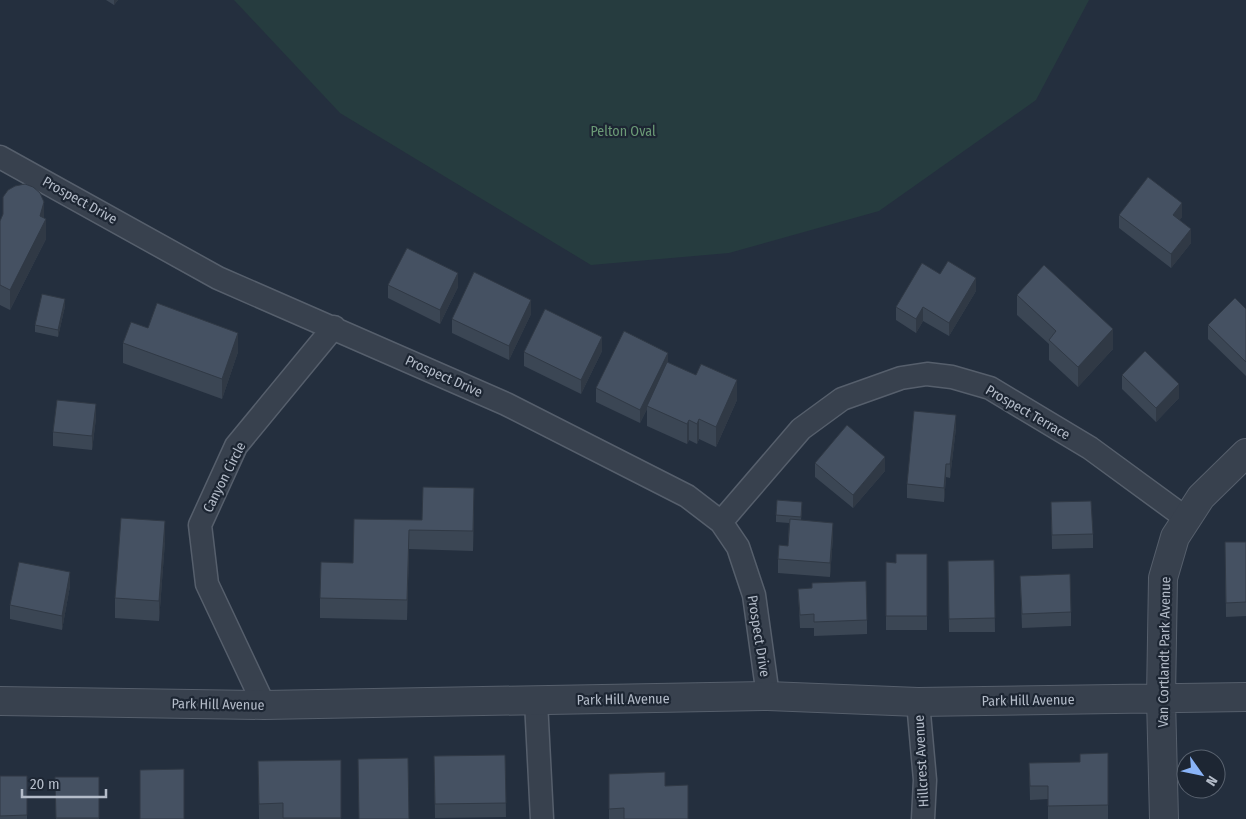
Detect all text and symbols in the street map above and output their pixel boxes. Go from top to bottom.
park label: Pelton Oval [590,123,656,140]
street label: Prospect Drive [39,173,120,228]
street label: Prospect Drive [403,352,485,401]
street label: Prospect Terrace [983,381,1073,443]
street label: Canyon Circle [199,439,250,515]
street label: Van Cortlandt Park Avenue [1155,576,1174,728]
street label: Prospect Drive [744,594,773,678]
street label: Park Hill Avenue [576,690,670,709]
street label: Park Hill Avenue [981,691,1075,710]
street label: Park Hill Avenue [171,695,265,714]
street label: Hillcrest Avenue [911,714,932,808]
north arrow [1176,749,1226,799]
scale bar [22,766,106,798]
text: N [1202,773,1221,789]
text: 20 m [30,775,60,793]

